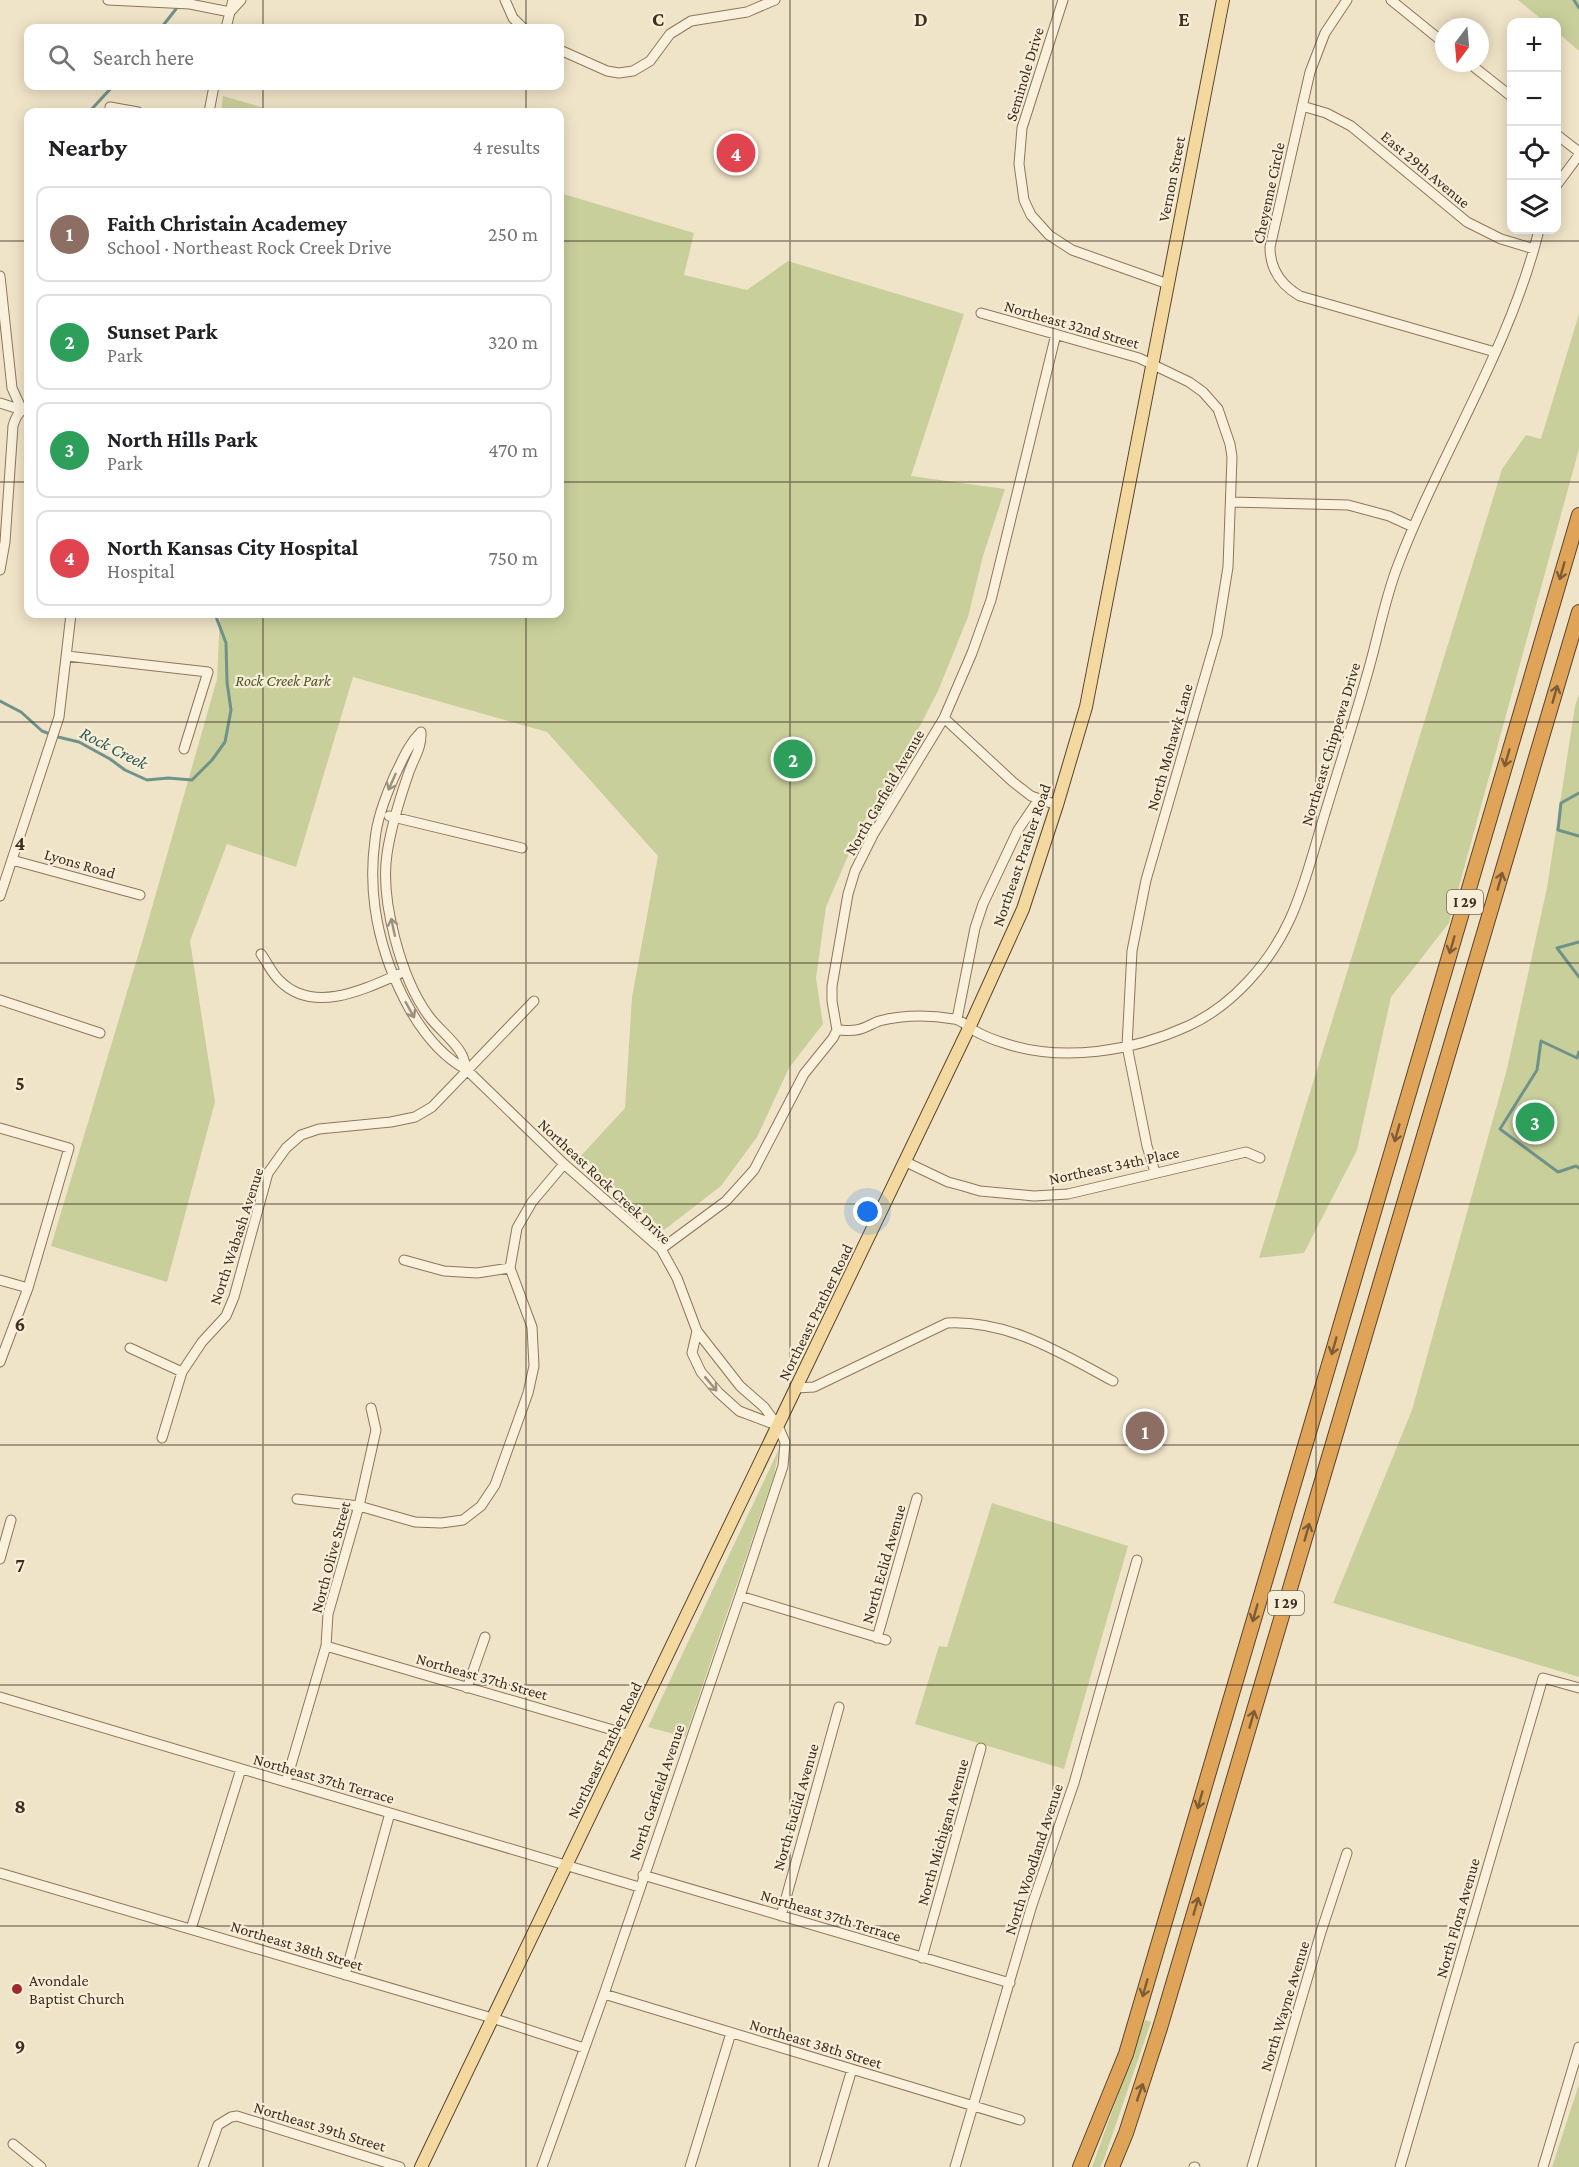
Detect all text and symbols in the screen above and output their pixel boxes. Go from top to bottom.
text: C [652,8,664,30]
text: D [914,8,928,30]
text: E [1178,8,1190,30]
north arrow [1435,18,1489,72]
map controls [1507,18,1561,234]
button: + [1507,18,1561,72]
search box [24,24,564,90]
street label: Seminole Drive [1002,25,1047,123]
icon: search [45,41,78,74]
text: Search here [93,45,194,70]
button: − [1507,72,1561,126]
button: locate [1507,126,1561,180]
street label: East 29th Avenue [1378,127,1473,211]
pin: 4 [716,130,756,176]
text: Nearby [48,133,127,162]
street label: Vernon Street [1155,134,1188,223]
text: 4 results [473,136,540,158]
street label: Cheyenne Circle [1249,141,1289,246]
button: layers [1507,180,1561,234]
text: Faith Christain Academey [107,211,347,236]
text: 1 [66,223,73,245]
text: 250 m [488,223,538,245]
text: School · Northeast Rock Creek Drive [107,236,392,258]
street label: Northeast 32nd Street [1002,297,1142,352]
text: Sunset Park [107,319,218,344]
text: 2 [64,331,75,353]
text: 320 m [488,331,538,353]
text: Park [107,344,143,366]
text: North Hills Park [107,427,257,452]
text: 3 [65,439,74,461]
text: 470 m [488,439,538,461]
text: Park [107,452,143,474]
text: North Kansas City Hospital [107,535,358,560]
text: 4 [64,547,75,569]
text: 750 m [488,547,538,569]
text: Hospital [107,560,175,582]
one-way arrow [1556,561,1568,580]
street label: Northeast Chippewa Drive [1298,660,1364,828]
park label: Rock Creek Park [235,672,332,689]
street label: North Mohawk Lane [1143,682,1196,813]
one-way arrow [1550,684,1561,703]
water label: Rock Creek [77,723,152,774]
street label: North Garfield Avenue [841,726,927,858]
pin: 2 [774,736,812,782]
one-way arrow [1501,748,1512,767]
one-way arrow [386,773,397,791]
street label: Northeast Prather Road [989,781,1054,929]
text: 4 [15,832,26,854]
street label: Lyons Road [42,845,118,883]
one-way arrow [1495,871,1506,890]
road number: I 29 [1447,890,1483,914]
one-way arrow [387,918,398,937]
one-way arrow [1446,936,1457,955]
one-way arrow [404,1001,416,1018]
text: 5 [15,1072,25,1094]
pin: 3 [1516,1100,1555,1144]
street label: Northeast Rock Creek Drive [535,1115,674,1247]
one-way arrow [1391,1123,1402,1142]
street label: Northeast 34th Place [1047,1143,1181,1188]
street label: North Wabash Avenue [206,1166,267,1307]
your location [853,1197,882,1226]
street label: Northeast Prather Road [775,1241,856,1383]
text: 6 [15,1313,25,1335]
one-way arrow [1328,1336,1339,1355]
one-way arrow [704,1376,718,1391]
pin: 1 [1126,1408,1164,1454]
street label: North Olive Street [307,1499,354,1615]
street label: North Eclid Avenue [858,1503,909,1626]
one-way arrow [1302,1523,1313,1542]
text: 7 [15,1554,25,1576]
road number: I 29 [1268,1591,1304,1615]
one-way arrow [1249,1604,1261,1623]
street label: Northeast 37th Street [414,1650,550,1704]
street label: Northeast Prather Road [564,1679,645,1821]
one-way arrow [1247,1710,1258,1729]
street label: North Garfield Avenue [625,1722,688,1862]
street label: North Euclid Avenue [769,1742,822,1873]
street label: Northeast 37th Terrace [251,1750,396,1807]
street label: North Michigan Avenue [913,1757,972,1908]
street label: North Woodland Avenue [1001,1781,1066,1937]
one-way arrow [1194,1791,1205,1810]
text: 8 [14,1795,26,1817]
street label: North Flora Avenue [1432,1856,1483,1980]
street label: Northeast 37th Terrace [759,1886,903,1945]
one-way arrow [1191,1897,1203,1916]
street label: Northeast 38th Street [229,1917,366,1974]
street label: North Wayne Avenue [1257,1939,1313,2074]
place label: Avondale Baptist Church [29,1972,125,2008]
one-way arrow [1139,1978,1150,1997]
marker: Avondale Baptist Church [10,1982,24,1996]
street label: Northeast 38th Street [748,2015,885,2072]
text: 9 [15,2035,25,2057]
one-way arrow [1135,2083,1146,2102]
street label: Northeast 39th Street [252,2098,389,2155]

